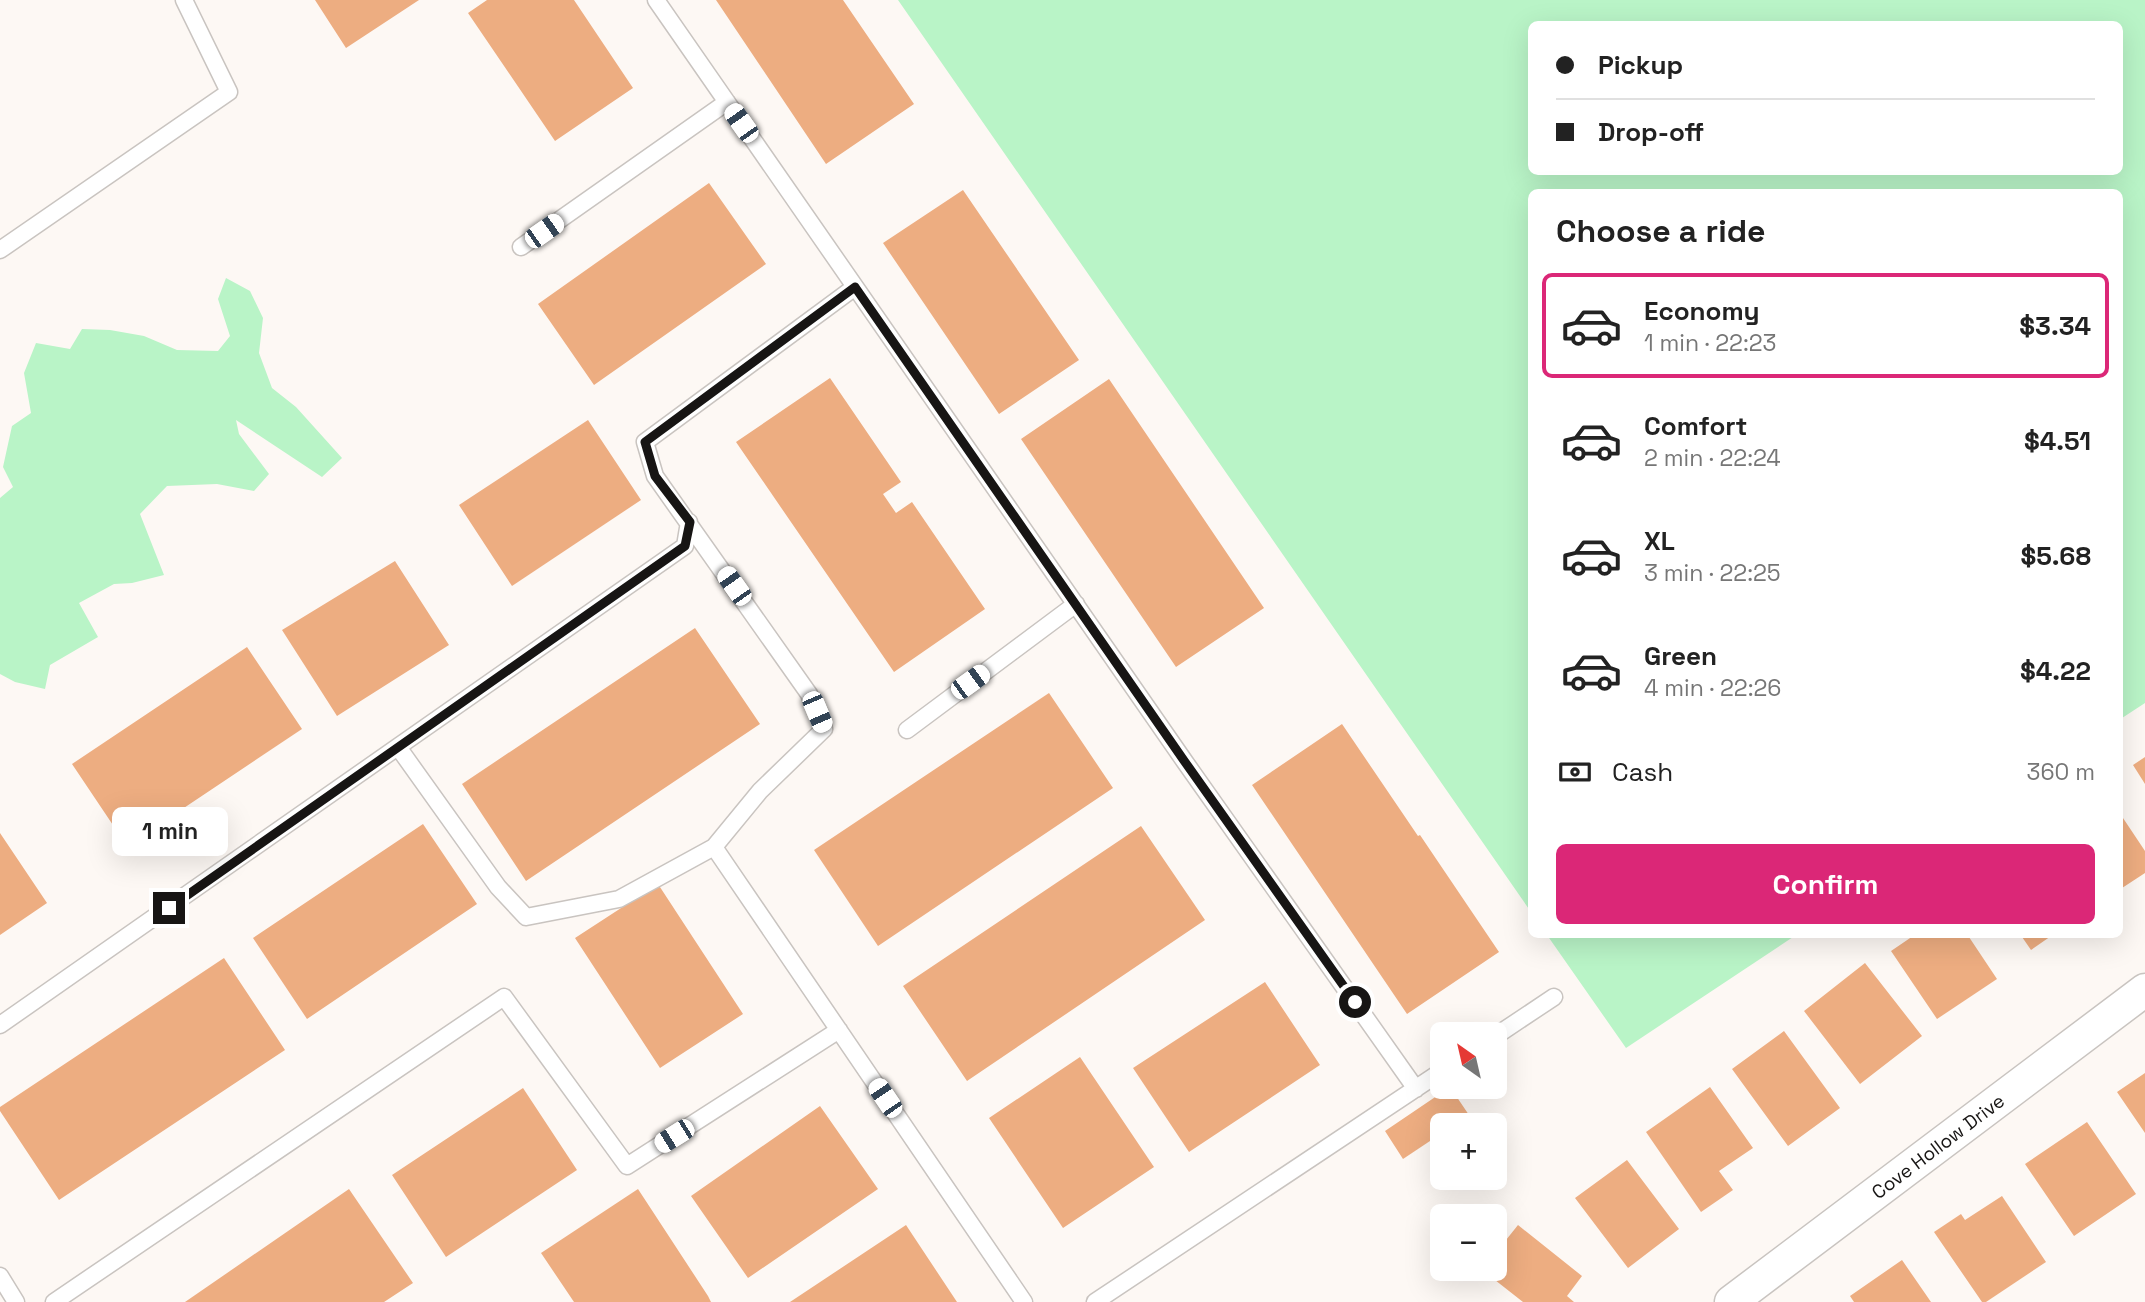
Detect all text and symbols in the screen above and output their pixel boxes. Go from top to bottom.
text: Pickup [1598,48,1683,82]
car [721,100,762,146]
text: Drop-off [1598,115,1704,149]
car [521,210,568,252]
text: Choose a ride [1556,211,1766,251]
icon: car [1560,294,1623,357]
text: Economy [1644,294,1760,328]
text: $3.34 [2019,309,2091,343]
text: 1 min · 22:23 [1644,328,1776,358]
icon: car [1560,409,1623,472]
text: Comfort [1644,409,1747,443]
text: $4.51 [2024,424,2091,458]
text: 2 min · 22:24 [1644,443,1781,473]
icon: car [1560,524,1623,587]
text: XL [1644,524,1675,558]
text: $5.68 [2020,539,2091,573]
text: 3 min · 22:25 [1644,558,1781,588]
car [714,563,755,609]
icon: car [1560,639,1623,702]
text: Green [1644,639,1717,673]
text: $4.22 [2020,654,2091,688]
car [947,661,994,703]
text: 4 min · 22:26 [1644,673,1781,703]
car [800,689,835,735]
icon: cash [1556,753,1594,791]
text: Cash [1612,755,1673,789]
text: 360 m [2027,757,2095,787]
callout: 1 min [111,806,227,856]
text: 1 min [142,816,198,846]
button: Confirm [1556,844,2095,924]
route end [153,892,185,924]
route start [1339,986,1371,1018]
north arrow [1430,1022,1507,1099]
map controls [1430,1022,1507,1281]
car [865,1075,906,1121]
street label: Cove Hollow Drive [1867,1088,2010,1205]
button: + [1430,1113,1507,1190]
car [651,1116,698,1156]
button: − [1430,1204,1507,1281]

